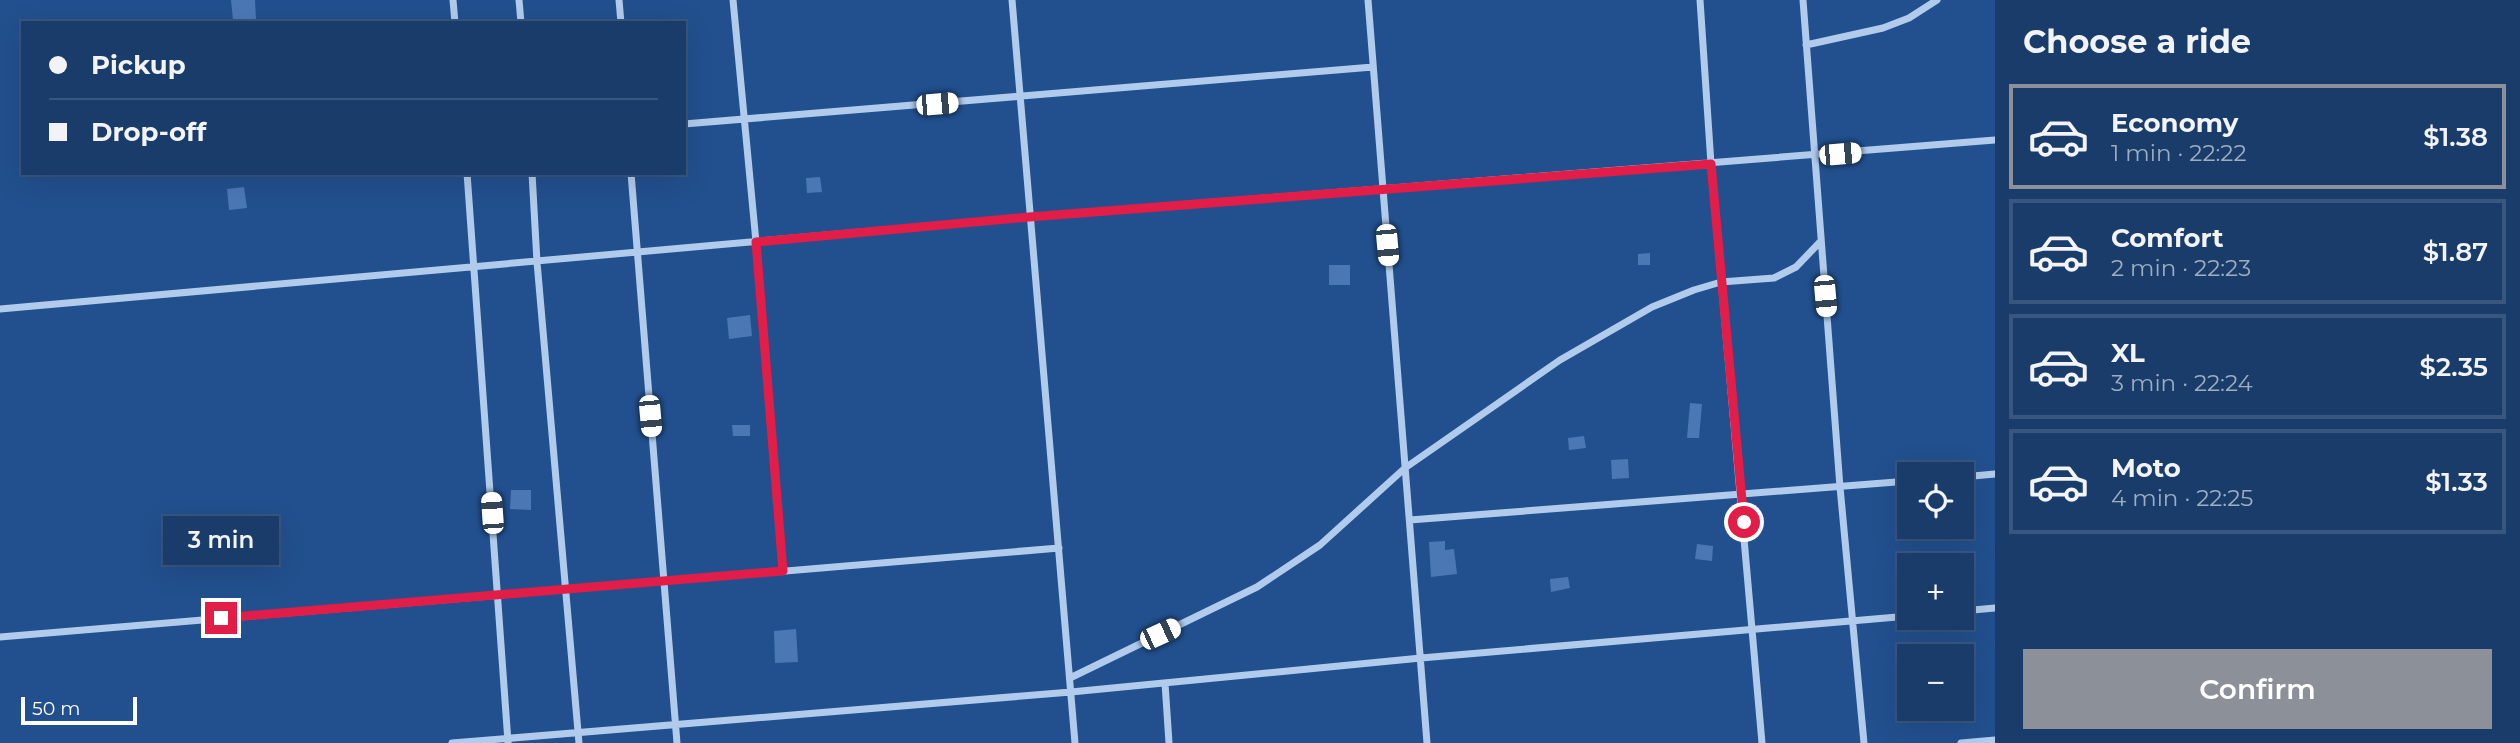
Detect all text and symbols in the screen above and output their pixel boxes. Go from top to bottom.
text: Choose a ride [2023,22,2251,61]
text: Pickup [91,49,186,81]
car [916,92,959,116]
icon: car [2027,105,2090,168]
text: Economy [2111,107,2238,139]
text: Drop-off [91,116,206,148]
text: $1.38 [2423,121,2488,153]
text: 1 min · 22:22 [2111,139,2246,167]
car [1819,142,1862,166]
icon: car [2027,220,2090,283]
text: Comfort [2111,222,2223,254]
car [1375,223,1400,267]
text: $1.87 [2423,236,2488,268]
text: 2 min · 22:23 [2111,254,2251,282]
car [1813,274,1838,318]
icon: car [2027,335,2090,398]
text: XL [2111,337,2145,369]
text: $2.35 [2420,351,2488,383]
text: 3 min · 22:24 [2111,369,2253,397]
car [638,394,663,438]
icon: car [2027,450,2090,513]
text: Moto [2111,452,2181,484]
map controls [1897,462,1974,721]
button: locate [1897,462,1974,539]
text: $1.33 [2425,466,2488,498]
text: 4 min · 22:25 [2111,484,2253,512]
car [481,491,504,535]
route start [1728,506,1760,538]
callout: 3 min [163,516,279,566]
text: 3 min [188,526,254,554]
button: + [1897,553,1974,630]
route end [205,602,237,634]
car [1137,616,1184,652]
button: − [1897,644,1974,721]
button: Confirm [2023,649,2492,729]
scale bar [21,694,136,726]
text: 50 m [32,697,80,720]

